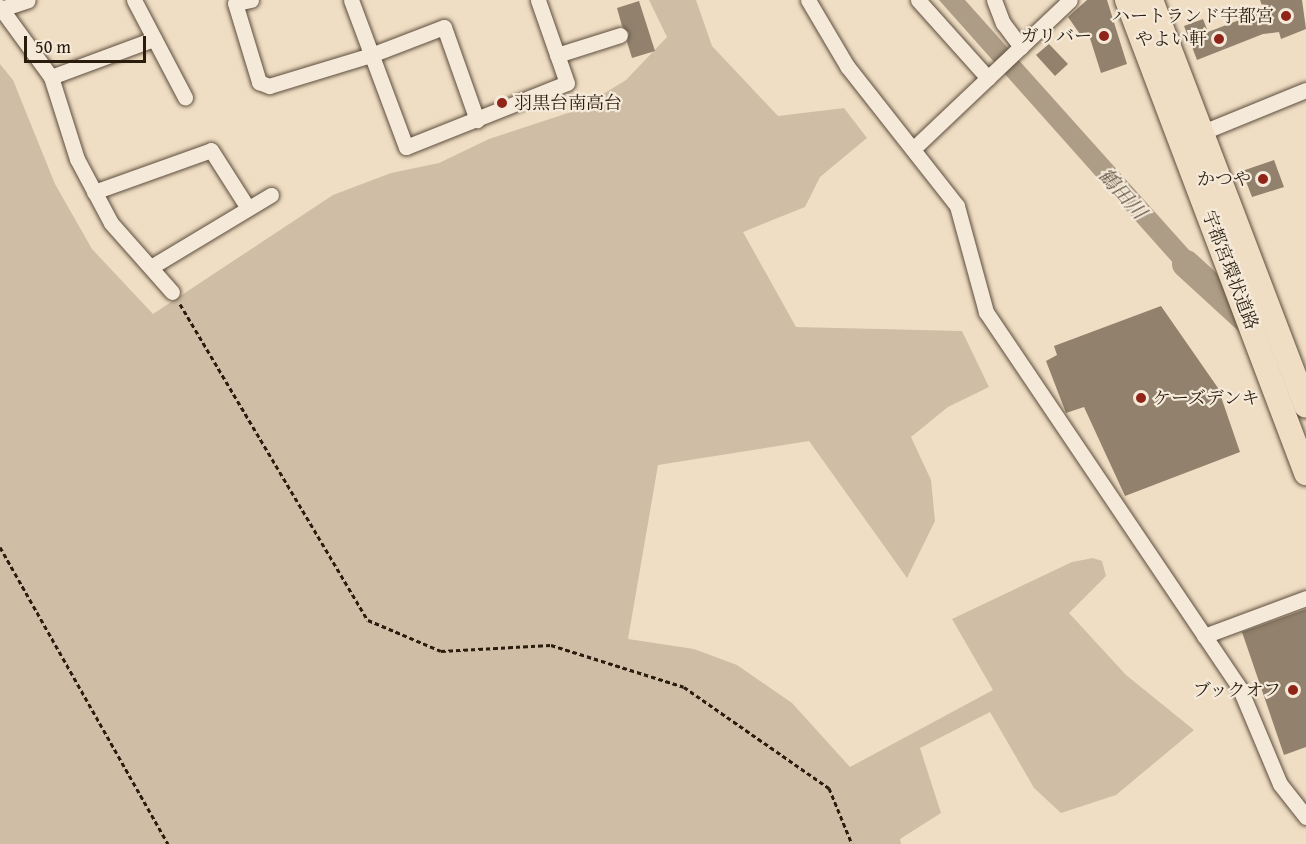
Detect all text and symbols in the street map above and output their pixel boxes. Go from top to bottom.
place label: ハートランド宇都宮 [1112,5,1274,27]
marker: ハートランド宇都宮 [1279,9,1293,23]
scale bar [27,24,148,62]
place label: ガリバー [1020,25,1092,47]
place label: やよい軒 [1135,28,1207,50]
marker: ガリバー [1097,29,1111,43]
marker: やよい軒 [1212,32,1226,46]
text: 50 m [35,33,71,60]
place label: 羽黒台南高台 [514,92,622,114]
marker: 羽黒台南高台 [495,96,509,110]
water label: 鶴田川 [1094,163,1152,223]
place label: かつや [1197,168,1251,190]
marker: かつや [1256,172,1270,186]
street label: 宇都宮環状道路 [1197,207,1263,333]
place label: ケーズデンキ [1153,387,1261,409]
marker: ケーズデンキ [1134,391,1148,405]
place label: ブックオフ [1191,679,1281,701]
marker: ブックオフ [1286,683,1300,697]

